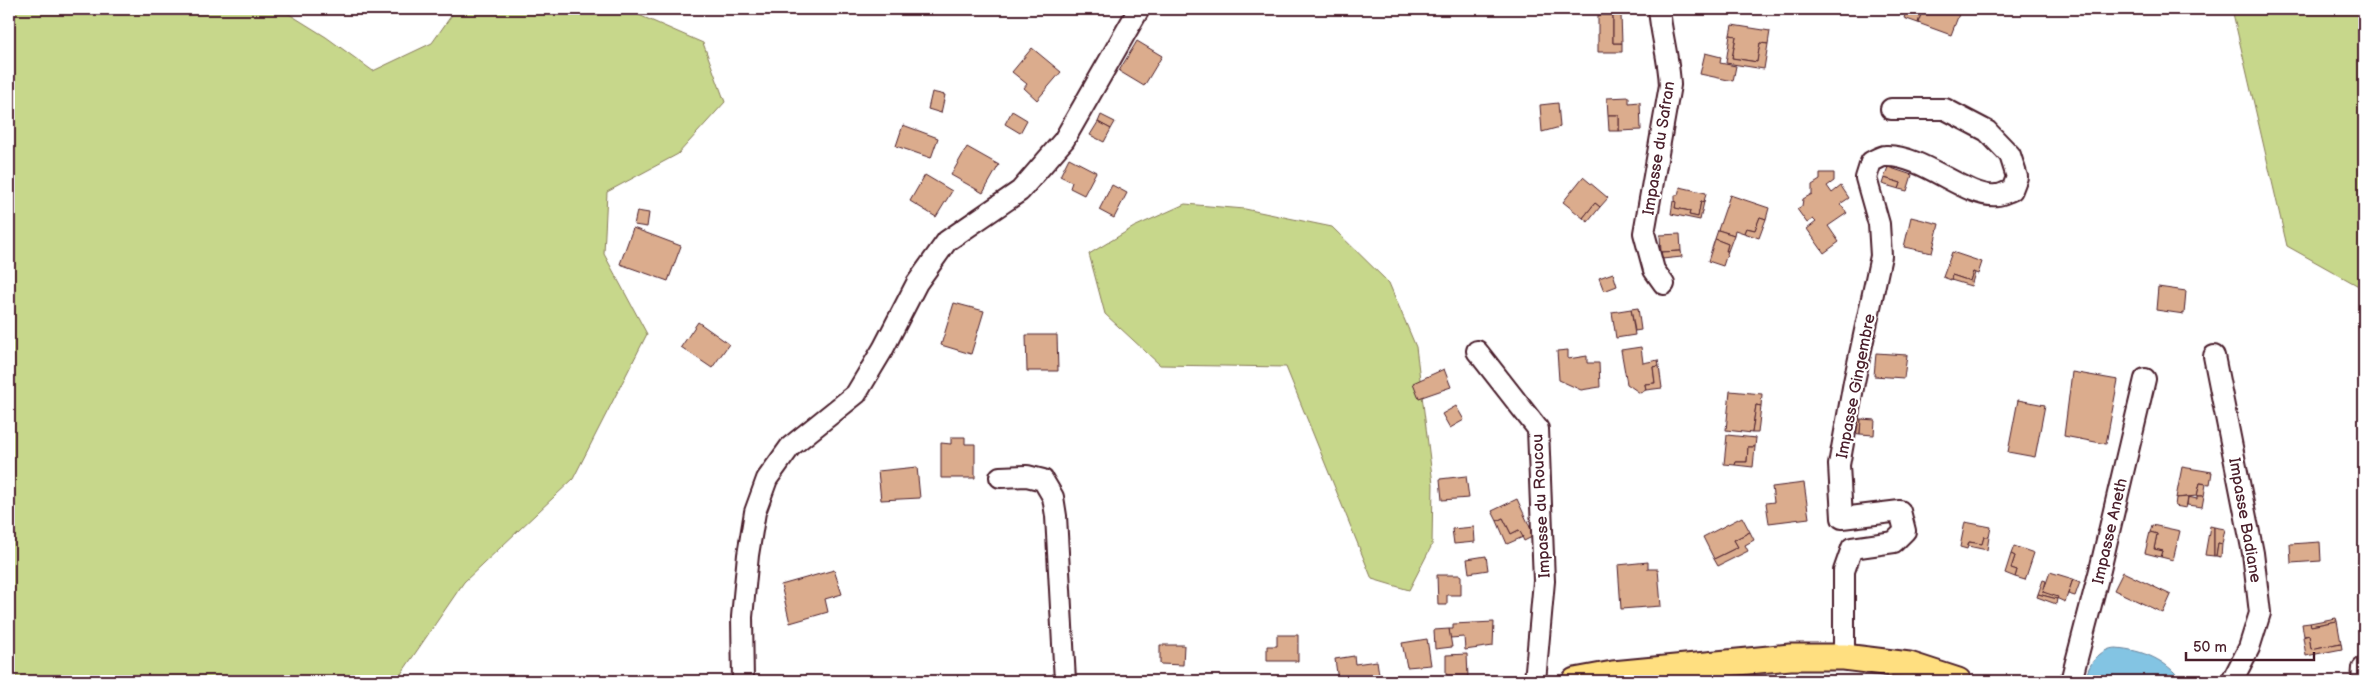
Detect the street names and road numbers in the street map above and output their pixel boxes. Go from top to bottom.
street label: Impasse du Safran [1640,80,1679,217]
street label: Impasse Gingembre [1833,312,1880,460]
street label: Impasse du Roucou [1528,433,1555,578]
street label: Impasse Badiane [2224,456,2265,585]
street label: Impasse Aneth [2089,476,2132,586]

